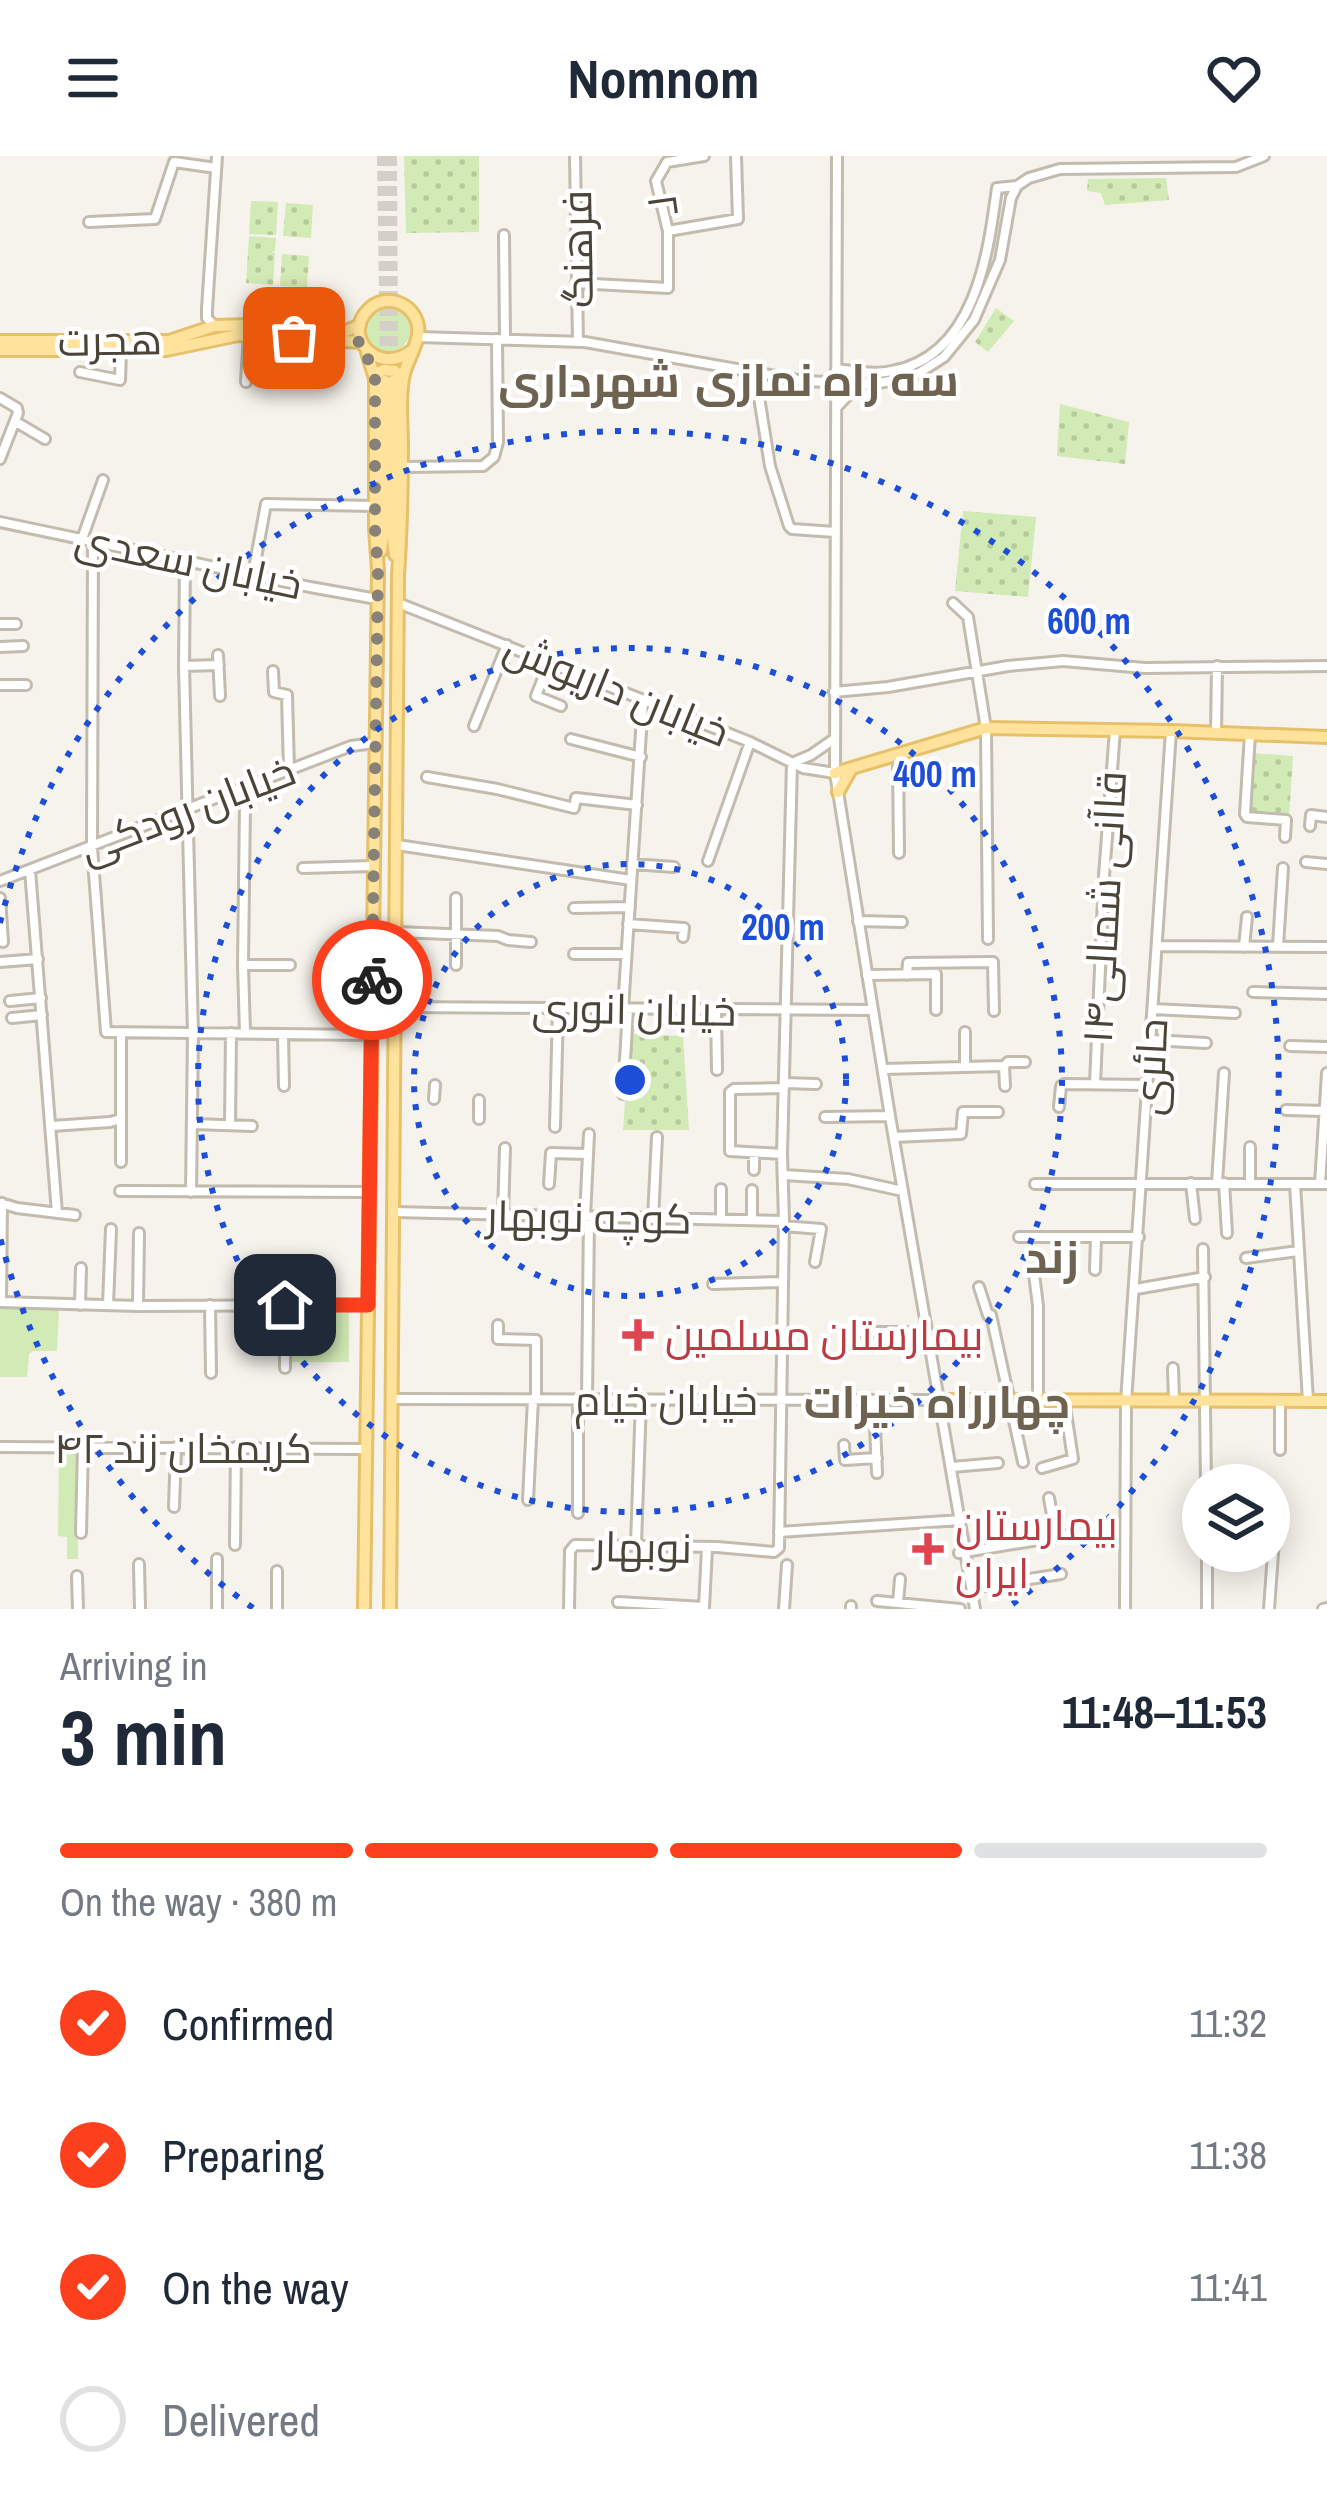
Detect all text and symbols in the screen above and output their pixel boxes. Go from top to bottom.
text: Nomnom [568,42,759,115]
icon: menu [60,45,126,111]
icon: heart [1201,45,1267,111]
street label: فرهنگ [548,189,606,309]
street label: ۲ [635,190,693,220]
pin [243,287,345,389]
icon: bag [261,305,327,371]
street label: هجرت [57,311,163,369]
district label: سه راه نمازی [695,349,959,410]
district label: شهرداری [498,350,680,411]
street label: خیابان سعدی [70,510,308,612]
text: 600 m [1047,597,1131,645]
street label: خیابان داریوش [496,618,738,760]
street label: خیابان رودکی [71,742,303,876]
text: 400 m [893,750,977,798]
street label: قاآنی شمالی۱۴ [1069,770,1139,1044]
text: 200 m [741,903,825,951]
courier [312,920,432,1040]
icon: bike [339,947,405,1013]
street label: خیابان انوری [531,979,737,1039]
street label: حائری [1119,1017,1181,1117]
centre of rings [609,1059,651,1101]
street label: کوچه نوبهار [484,1187,692,1247]
district label: زند [1025,1226,1079,1287]
pin [234,1254,336,1356]
icon: home [252,1272,318,1338]
place label: بیمارستان مسلمین [665,1307,983,1363]
marker: بیمارستان مسلمین [622,1319,654,1351]
district label: چهارراه خیرات [804,1371,1070,1434]
street label: خیابان خیام [574,1372,758,1429]
street label: کریمخان زند ۴۲ [54,1420,312,1476]
map controls [1182,1464,1290,1572]
button: layers [1182,1464,1290,1572]
place label: بیمارستان ایران [955,1497,1118,1601]
street label: نوبهار [592,1518,692,1576]
marker: بیمارستان ایران [912,1533,944,1565]
text: Arriving in [60,1640,208,1692]
text: 11:48–11:53 [1062,1681,1267,1742]
text: 3 min [60,1684,227,1789]
text: On the way · 380 m [60,1876,337,1928]
icon: check [60,1990,126,2056]
text: Confirmed [162,1993,334,2054]
text: 11:32 [1189,1997,1267,2049]
icon: check [60,2122,126,2188]
text: Preparing [162,2125,324,2186]
text: 11:38 [1189,2129,1267,2181]
icon: check [60,2254,126,2320]
text: On the way [162,2257,349,2318]
text: 11:41 [1189,2261,1267,2313]
text: Delivered [162,2389,320,2450]

